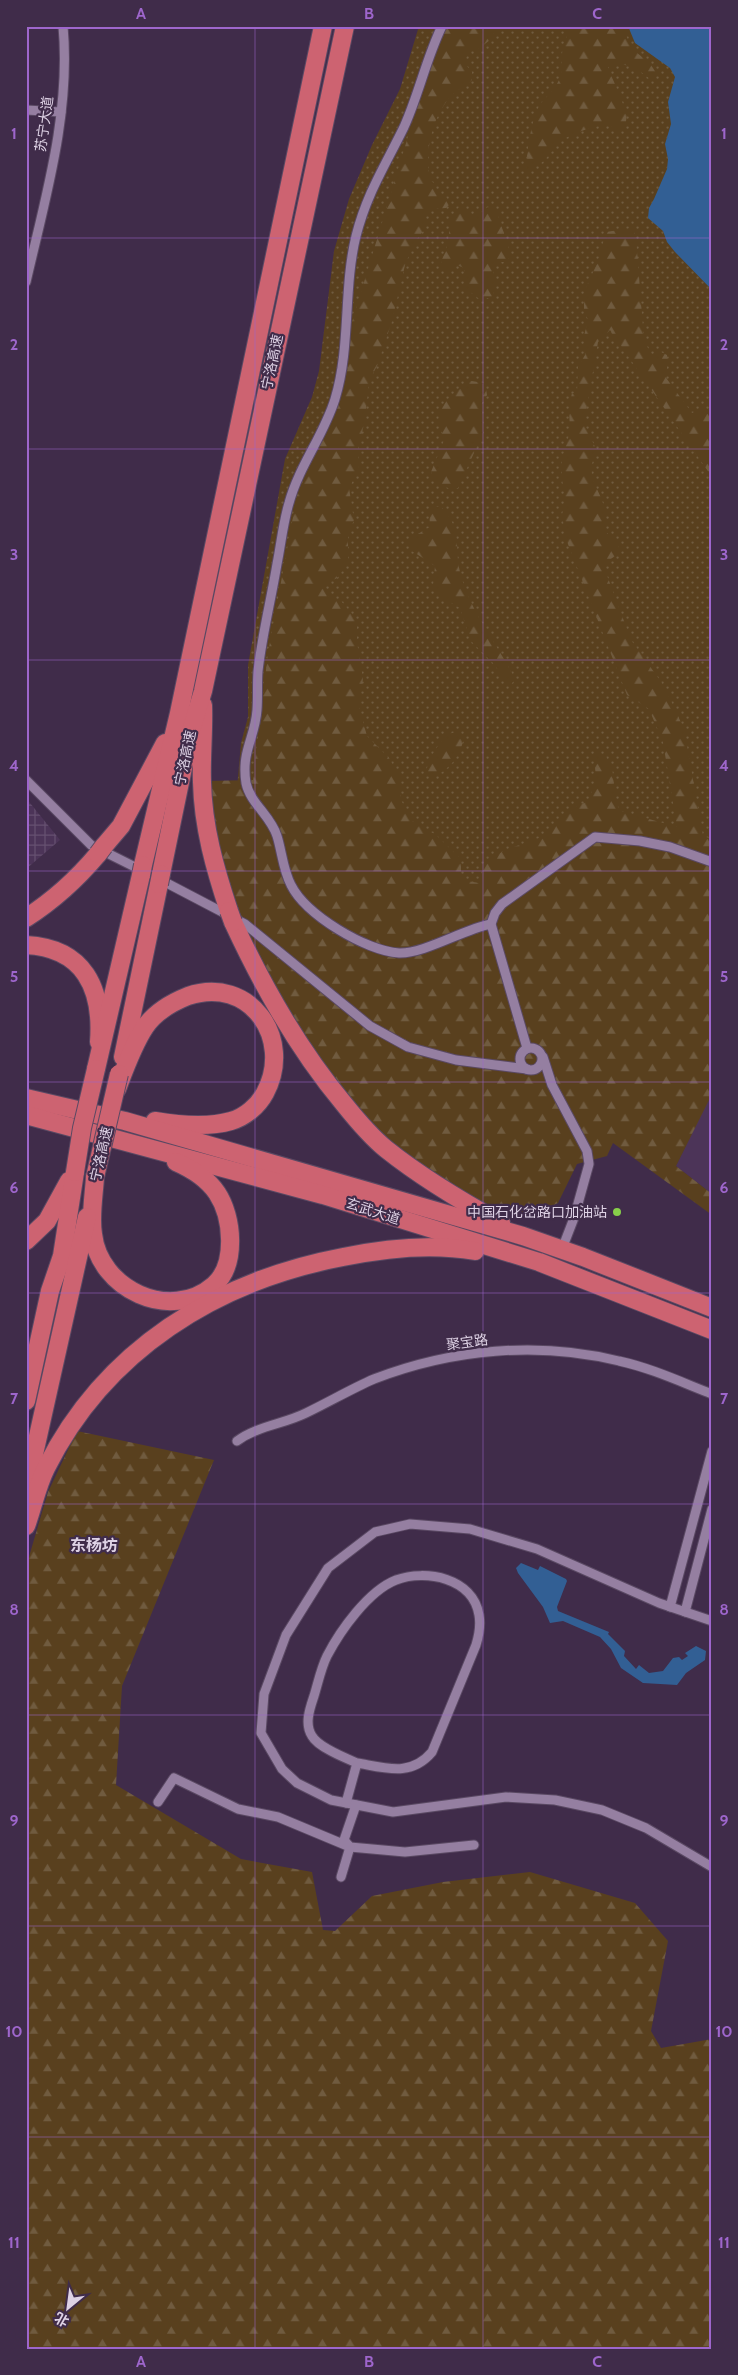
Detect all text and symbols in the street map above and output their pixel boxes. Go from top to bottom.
text: A [136,4,146,23]
text: B [364,4,374,23]
text: C [592,4,602,23]
street label: 苏宁大道 [31,95,57,153]
text: 1 [11,124,17,143]
text: 1 [721,124,727,143]
street label: 宁洛高速 [257,333,287,391]
text: 2 [10,335,18,354]
text: 2 [720,335,728,354]
text: 3 [10,545,18,564]
text: 3 [720,545,728,564]
street label: 宁洛高速 [170,729,200,787]
text: 4 [9,756,19,775]
text: 4 [719,756,729,775]
text: 5 [10,967,18,986]
text: 5 [720,967,728,986]
street label: 宁洛高速 [86,1125,116,1183]
text: 6 [10,1178,19,1197]
text: 6 [720,1178,729,1197]
street label: 玄武大道 [344,1194,402,1228]
place label: 中国石化岔路口加油站 [467,1203,607,1221]
marker: 中国石化岔路口加油站 [611,1206,623,1218]
street label: 聚宝路 [445,1330,489,1354]
text: 7 [10,1389,19,1408]
text: 7 [720,1389,729,1408]
district label: 东杨坊 [70,1536,118,1555]
text: 8 [9,1600,19,1619]
text: 8 [719,1600,729,1619]
text: 9 [10,1811,19,1830]
text: 9 [720,1811,729,1830]
text: 10 [5,2022,23,2041]
text: 10 [715,2022,733,2041]
text: 11 [8,2233,20,2252]
text: 11 [718,2233,730,2252]
north arrow [42,2282,92,2332]
text: 北 [51,2308,72,2331]
text: A [136,2352,146,2371]
text: B [364,2352,374,2371]
text: C [592,2352,602,2371]

